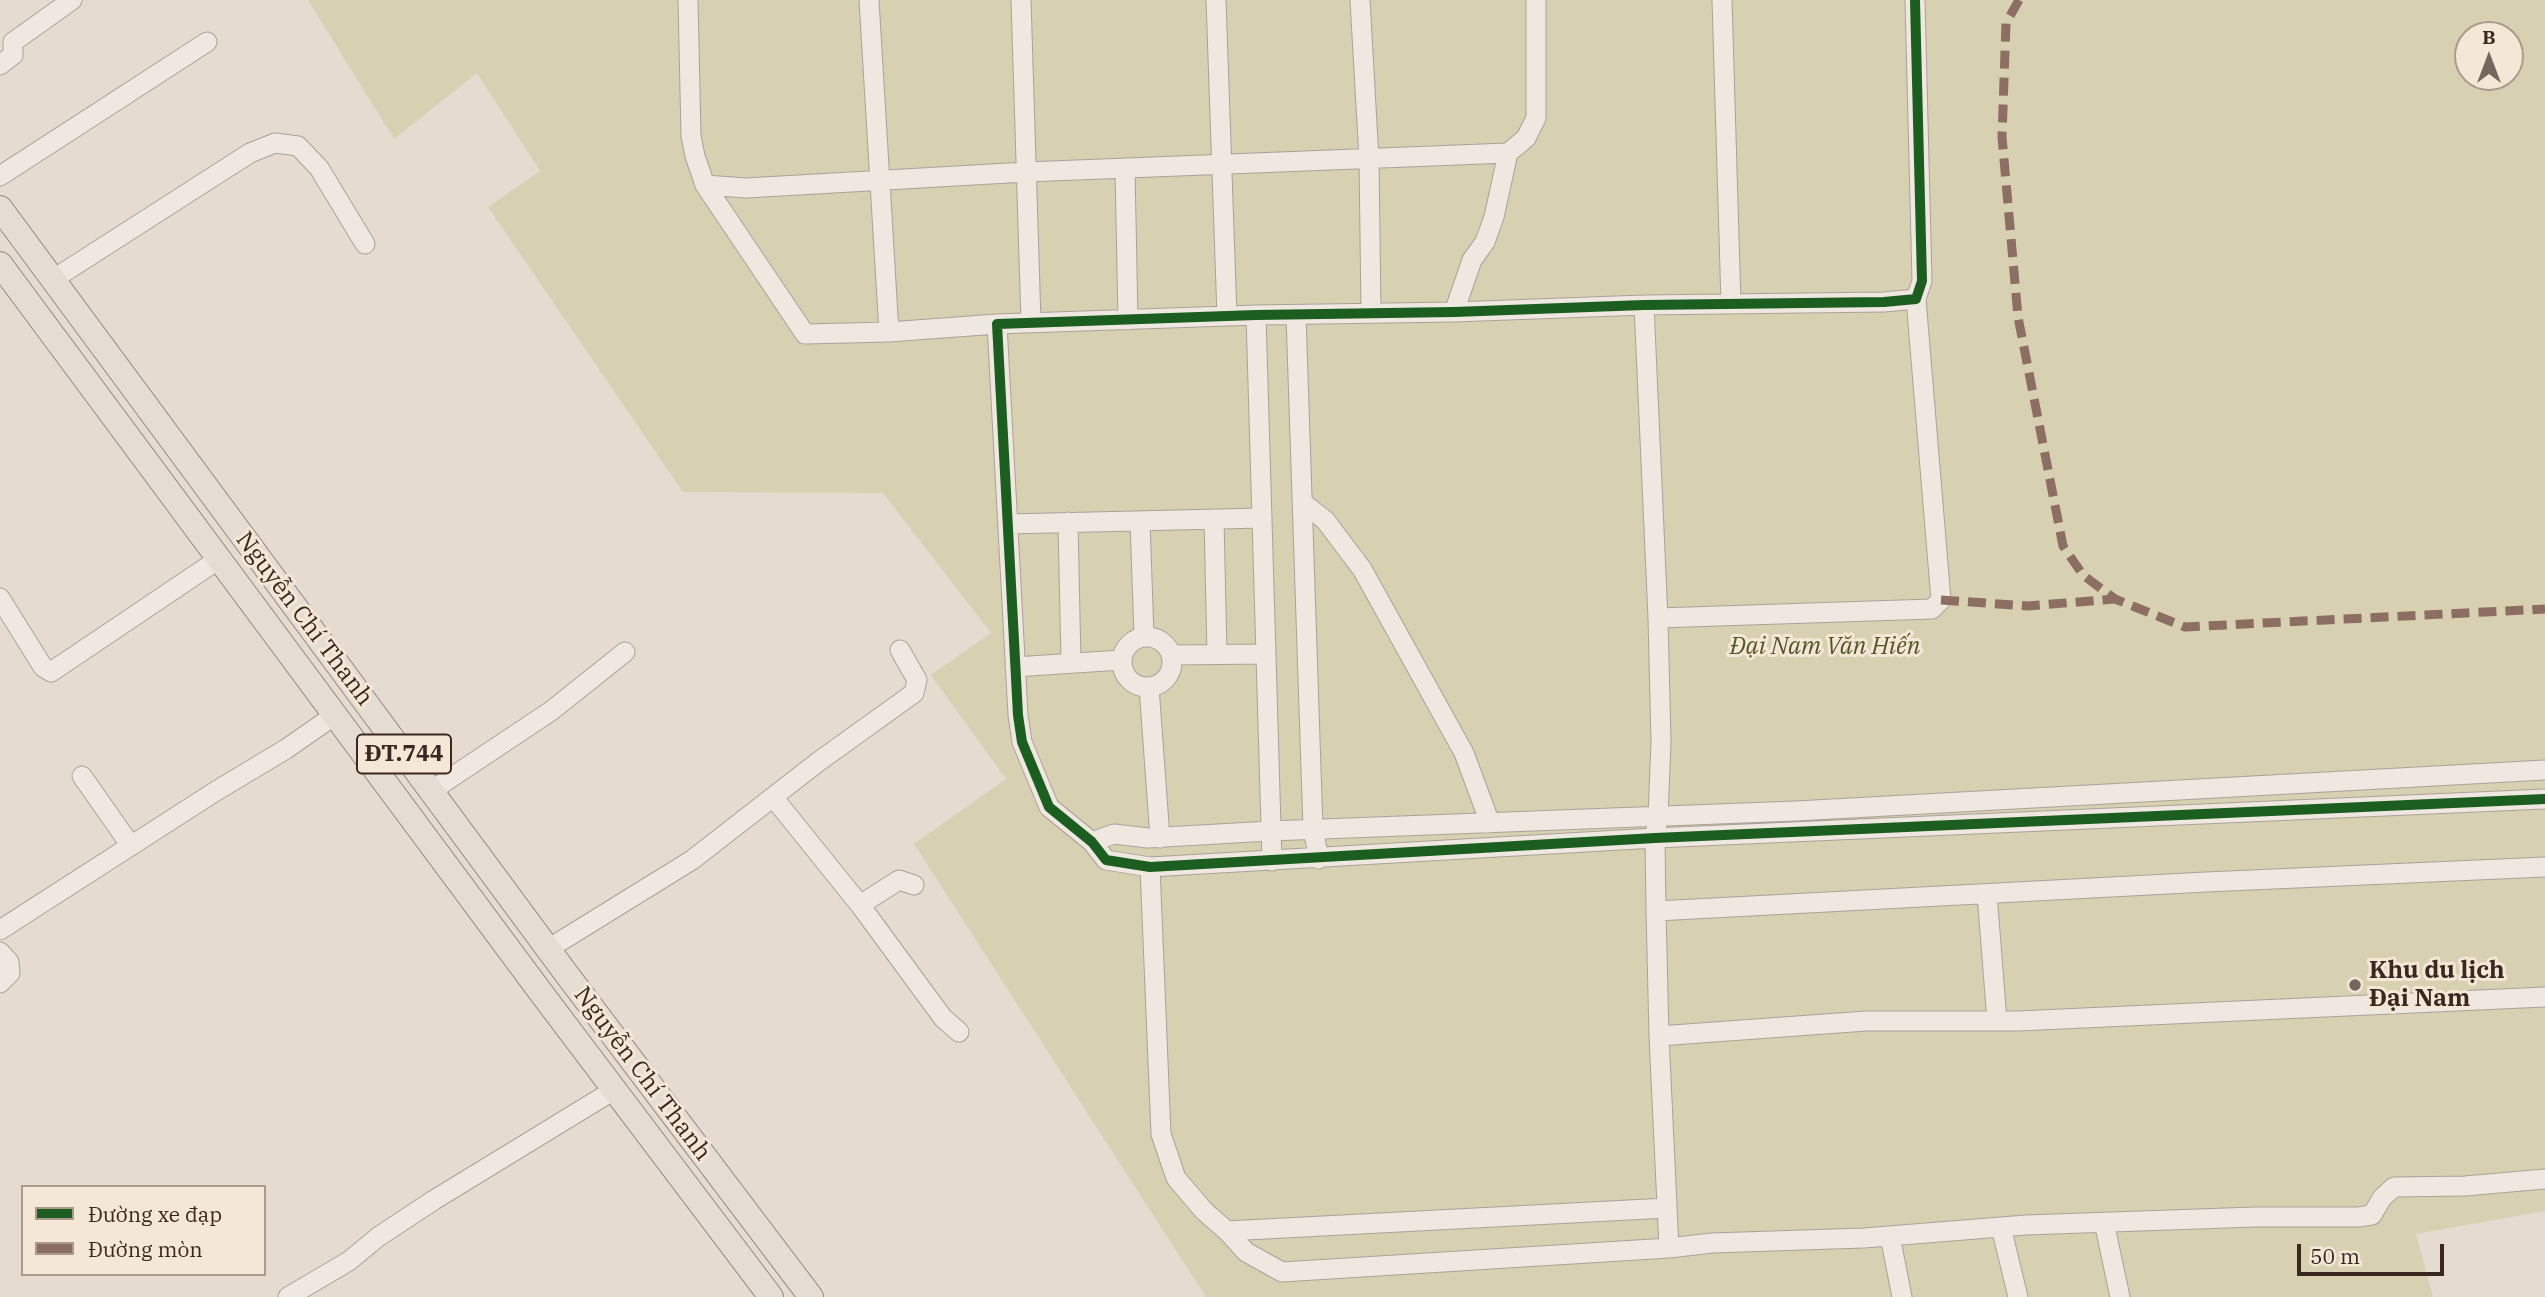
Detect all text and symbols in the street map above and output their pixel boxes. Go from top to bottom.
north arrow [2454,21,2524,91]
text: B [2482,25,2496,49]
street label: Nguyễn Chí Thanh [229,526,379,712]
park label: Đại Nam Văn Hiến [1730,633,1920,661]
road number: ĐT.744 [357,734,451,774]
place label: Khu du lịch Đại Nam [2369,957,2505,1013]
marker: Khu du lịch Đại Nam [2347,977,2363,993]
street label: Nguyễn Chí Thanh [567,981,717,1167]
legend [21,1185,266,1276]
text: Đường xe đạp [88,1200,222,1228]
scale bar [2300,1230,2447,1274]
text: Đường mòn [88,1235,203,1263]
text: 50 m [2310,1242,2360,1270]

